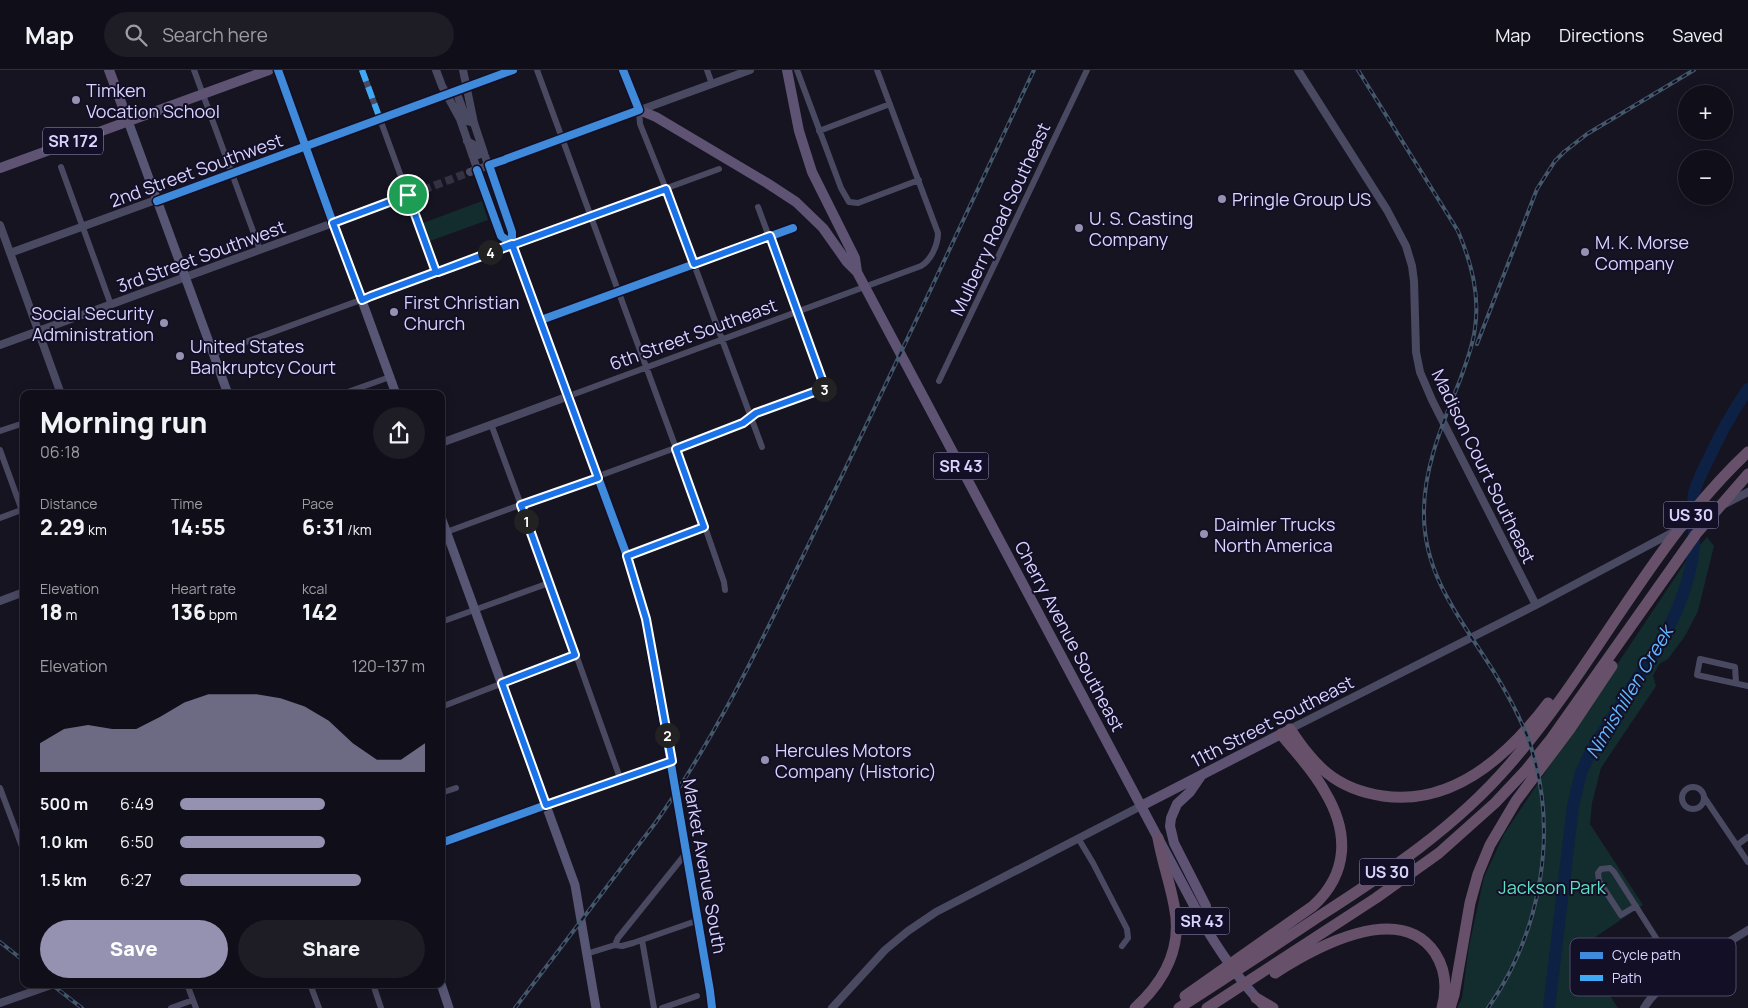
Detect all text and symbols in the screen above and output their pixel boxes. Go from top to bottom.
search box [104,12,454,57]
text: Map [25,18,74,51]
icon: search [122,21,150,49]
text: Search here [162,22,268,48]
text: Map [1495,23,1531,47]
text: Directions [1559,23,1644,47]
text: Saved [1672,23,1723,47]
place label: Timken Vocation School [86,78,220,123]
map controls [1678,85,1733,205]
button: + [1678,85,1733,140]
marker: Timken Vocation School [70,94,82,106]
street label: Mulberry Road Southeast [945,118,1055,320]
street label: 2nd Street Southwest [106,127,286,213]
road number: SR 172 [43,128,103,154]
button: − [1678,150,1733,205]
pin [387,174,429,216]
icon: arrive [394,181,422,209]
place label: Pringle Group US [1232,187,1371,211]
marker: Pringle Group US [1216,193,1228,205]
place label: U. S. Casting Company [1089,206,1193,251]
street label: 3rd Street Southwest [113,214,289,298]
marker: U. S. Casting Company [1073,222,1085,234]
place label: M. K. Morse Company [1595,230,1689,275]
pin: 4 [478,240,502,264]
text: 4 [486,243,495,262]
marker: M. K. Morse Company [1579,246,1591,258]
place label: First Christian Church [404,290,519,335]
street label: 6th Street Southeast [606,293,780,375]
place label: Social Security Administration [31,301,155,346]
marker: First Christian Church [388,306,400,318]
marker: Social Security Administration [158,317,170,329]
place label: United States Bankruptcy Court [190,334,336,379]
marker: United States Bankruptcy Court [174,350,186,362]
street label: Madison Court Southeast [1426,365,1542,567]
pin: 3 [812,376,836,402]
text: 3 [820,380,829,399]
text: Morning run [40,403,207,441]
button: share [373,407,425,459]
text: 06:18 [40,441,80,463]
road number: SR 43 [934,452,988,480]
text: Distance [40,494,97,513]
text: Time [171,494,203,513]
text: Pace [302,494,334,513]
road number: US 30 [1664,502,1718,528]
pin: 1 [514,508,538,534]
text: 1 [523,512,530,531]
place label: Daimler Trucks North America [1214,512,1336,557]
text: 2.29 [40,513,85,541]
text: 14:55 [171,513,226,541]
text: 6:31 [302,513,345,541]
text: km [85,520,107,539]
text: /km [345,520,372,539]
marker: Daimler Trucks North America [1198,528,1210,540]
street label: Cherry Avenue Southeast [1009,537,1131,735]
text: Elevation [40,579,99,598]
text: Heart rate [171,579,236,598]
text: kcal [302,579,328,598]
text: 18 [40,598,63,626]
text: 136 [171,598,206,626]
text: 142 [302,598,337,626]
text: m [63,605,77,624]
text: bpm [206,605,237,624]
water label: Nimishillen Creek [1579,619,1680,763]
text: Elevation [40,655,108,677]
text: 120–137 m [352,655,425,677]
street label: 11th Street Southeast [1187,670,1357,772]
pin: 2 [654,722,680,748]
text: 2 [663,726,672,745]
place label: Hercules Motors Company (Historic) [775,738,937,783]
marker: Hercules Motors Company (Historic) [759,754,771,766]
street label: Market Avenue South [678,777,732,955]
text: 500 m [40,793,88,815]
text: 6:49 [120,793,154,815]
text: 1.0 km [40,831,88,853]
text: 6:50 [120,831,154,853]
road number: US 30 [1360,859,1414,886]
text: 1.5 km [40,869,87,891]
text: 6:27 [120,869,152,891]
park label: Jackson Park [1498,875,1607,899]
road number: SR 43 [1174,908,1230,934]
button: Save [40,920,228,978]
button: Share [238,920,425,978]
legend [1570,938,1736,996]
text: Cycle path [1612,945,1681,964]
text: Path [1612,968,1642,987]

